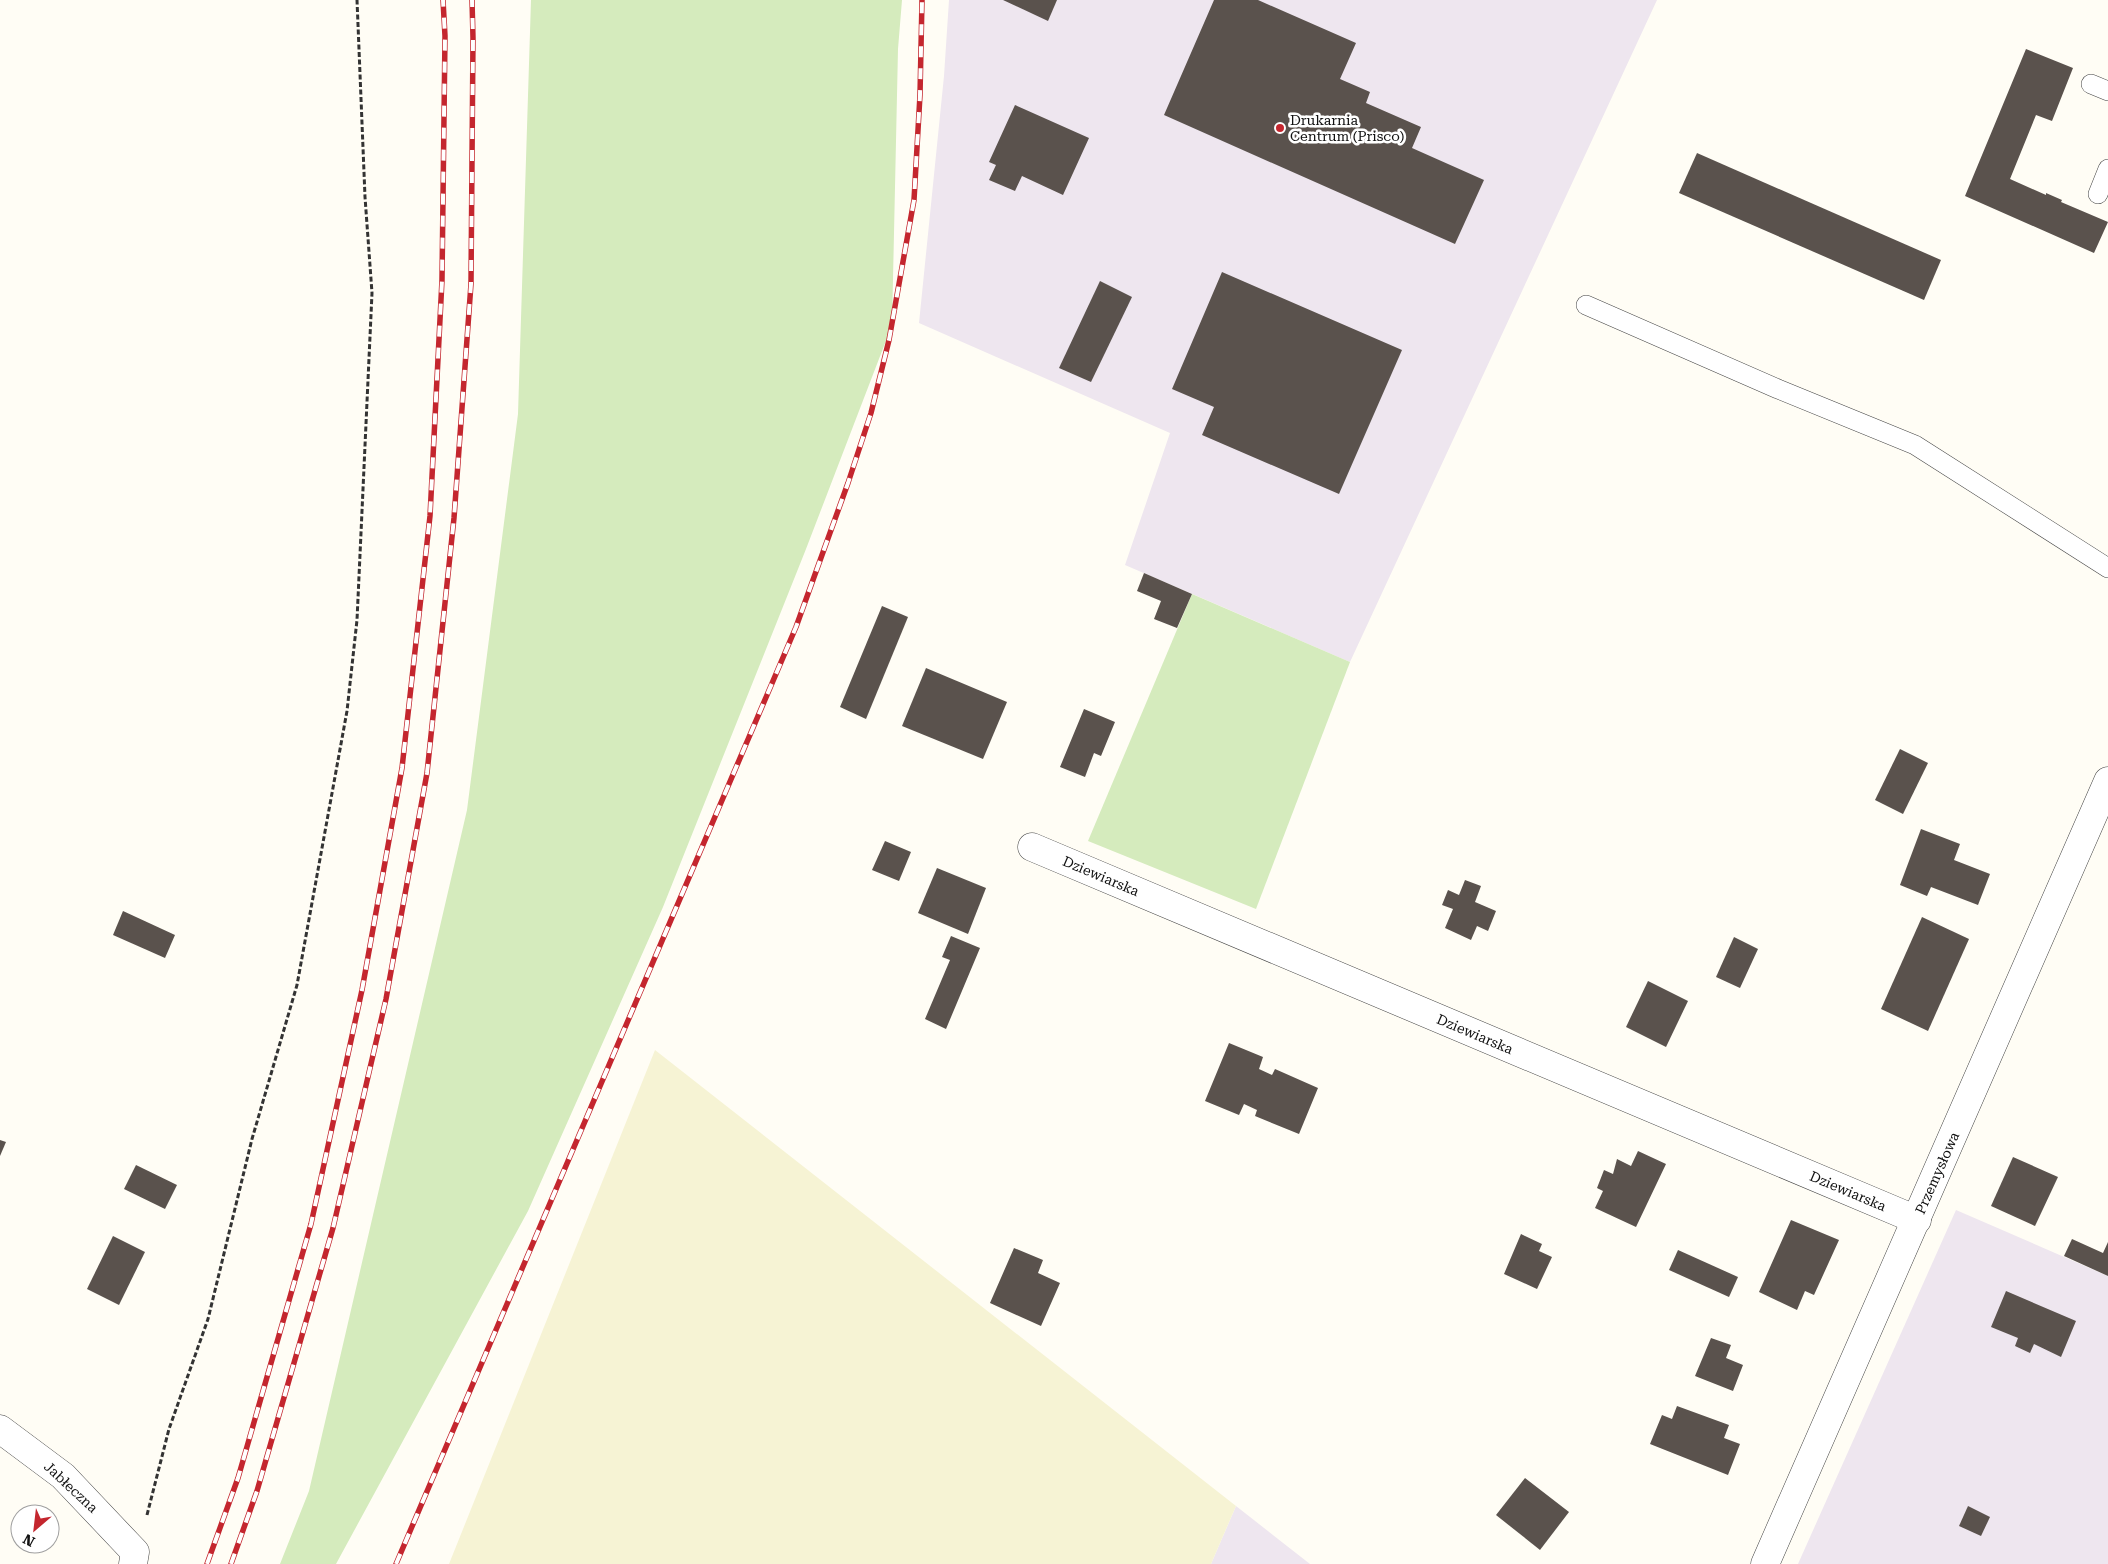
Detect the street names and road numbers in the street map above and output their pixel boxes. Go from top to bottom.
street label: Dziewiarska [1060,853,1142,899]
street label: Dziewiarska [1434,1011,1516,1057]
street label: Przemysłowa [1912,1129,1962,1217]
street label: Dziewiarska [1807,1168,1889,1214]
street label: Jabłeczna [41,1458,101,1516]

